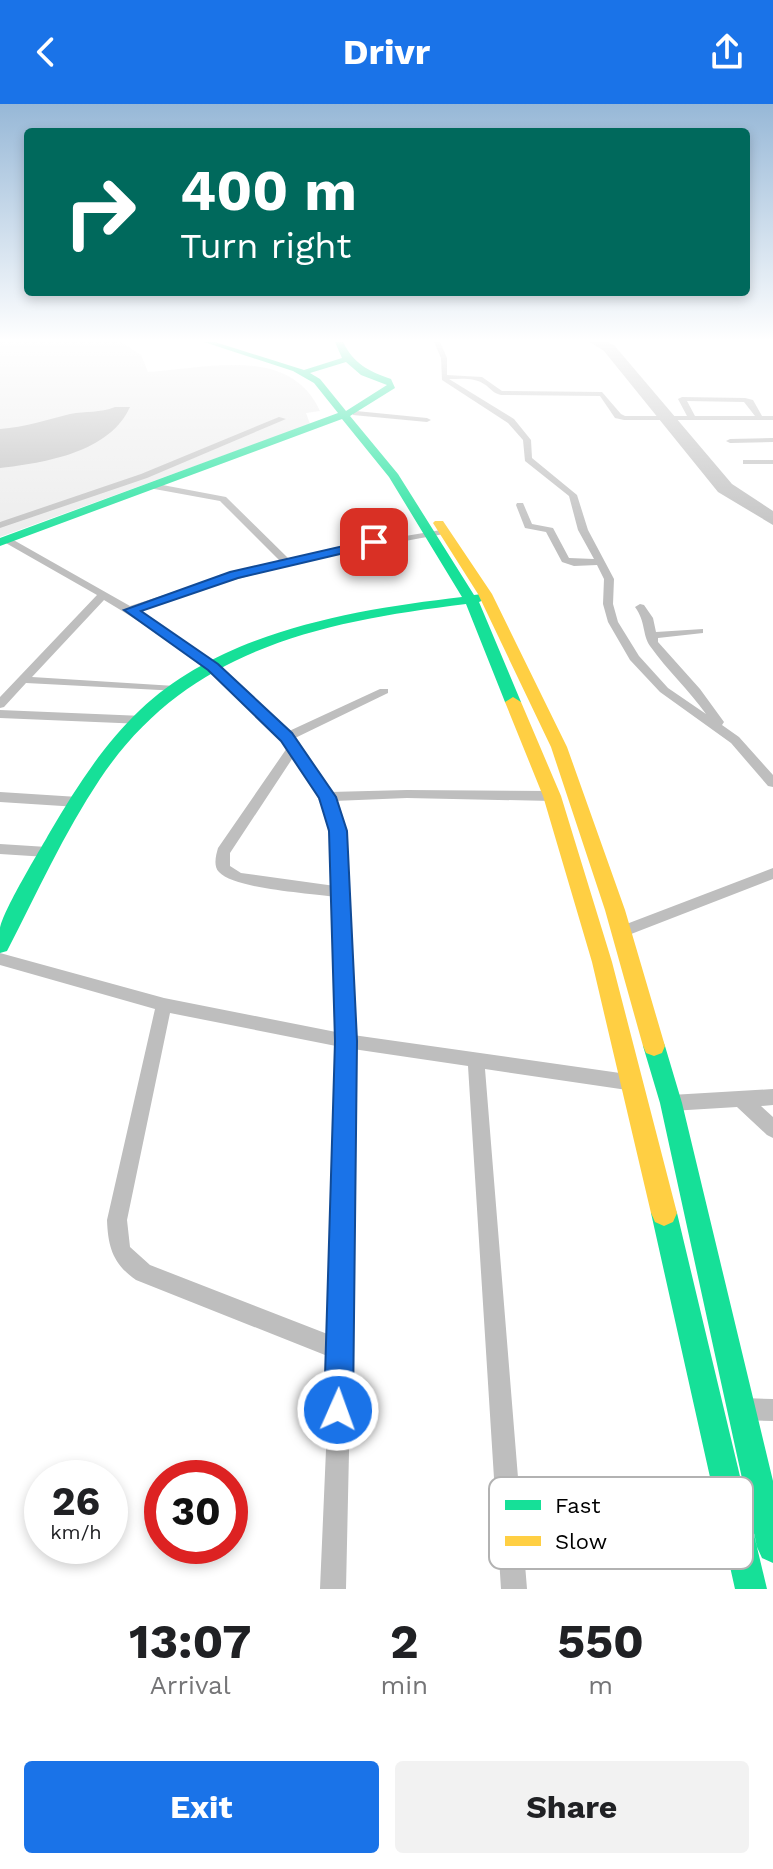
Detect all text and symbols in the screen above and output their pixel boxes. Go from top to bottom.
icon: back [24,30,68,74]
icon: share [705,30,749,74]
text: Drivr [343,31,430,73]
text: 400 m [180,158,357,224]
icon: right [48,160,152,264]
text: Turn right [180,225,351,267]
pin [340,508,408,576]
icon: arrive [352,520,396,564]
position arrow [296,1368,380,1452]
speed limit sign: 30 [144,1460,248,1564]
legend [489,1477,753,1569]
text: 26 [52,1478,100,1525]
text: Fast [555,1493,601,1518]
text: km/h [50,1520,102,1544]
text: Slow [555,1529,607,1554]
text: 13:07 [129,1613,251,1670]
text: 2 [390,1613,419,1670]
text: 550 [557,1613,644,1670]
text: Arrival [150,1670,231,1700]
text: min [380,1670,428,1700]
text: m [588,1670,613,1700]
button: Exit [24,1761,379,1853]
button: Share [395,1761,749,1853]

